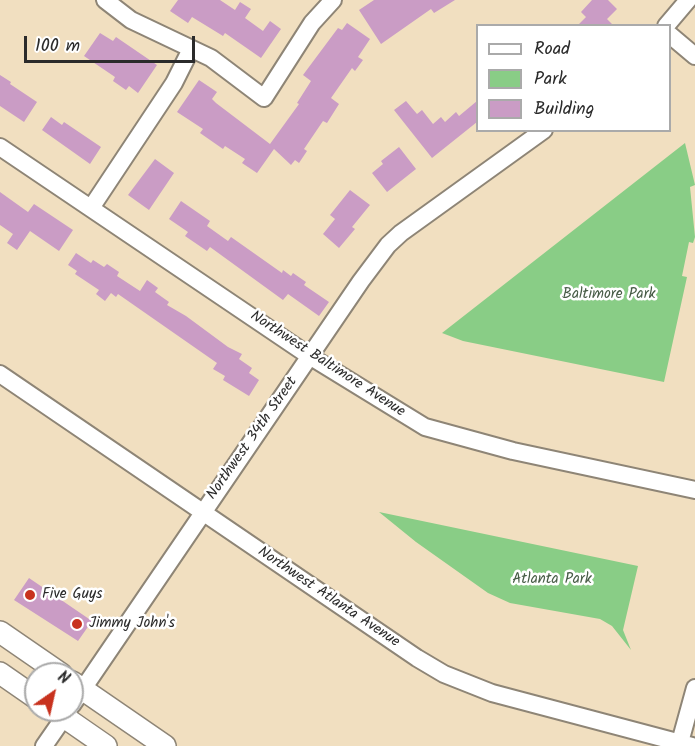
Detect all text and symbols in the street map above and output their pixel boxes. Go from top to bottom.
scale bar [27,24,198,62]
legend [476,24,671,132]
text: 100 m [35,32,80,61]
text: Road [534,35,570,64]
text: Park [534,65,567,94]
text: Building [534,95,594,124]
park label: Baltimore Park [562,286,656,304]
street label: Northwest Baltimore Avenue [246,308,408,422]
street label: Northwest 34th Street [204,374,302,504]
street label: Northwest Atlanta Avenue [254,544,402,652]
park label: Atlanta Park [512,571,592,589]
place label: Five Guys [42,586,102,604]
marker: Five Guys [23,588,37,602]
place label: Jimmy John's [89,615,175,633]
marker: Jimmy John's [70,617,84,631]
north arrow [24,662,84,722]
text: N [52,665,74,692]

